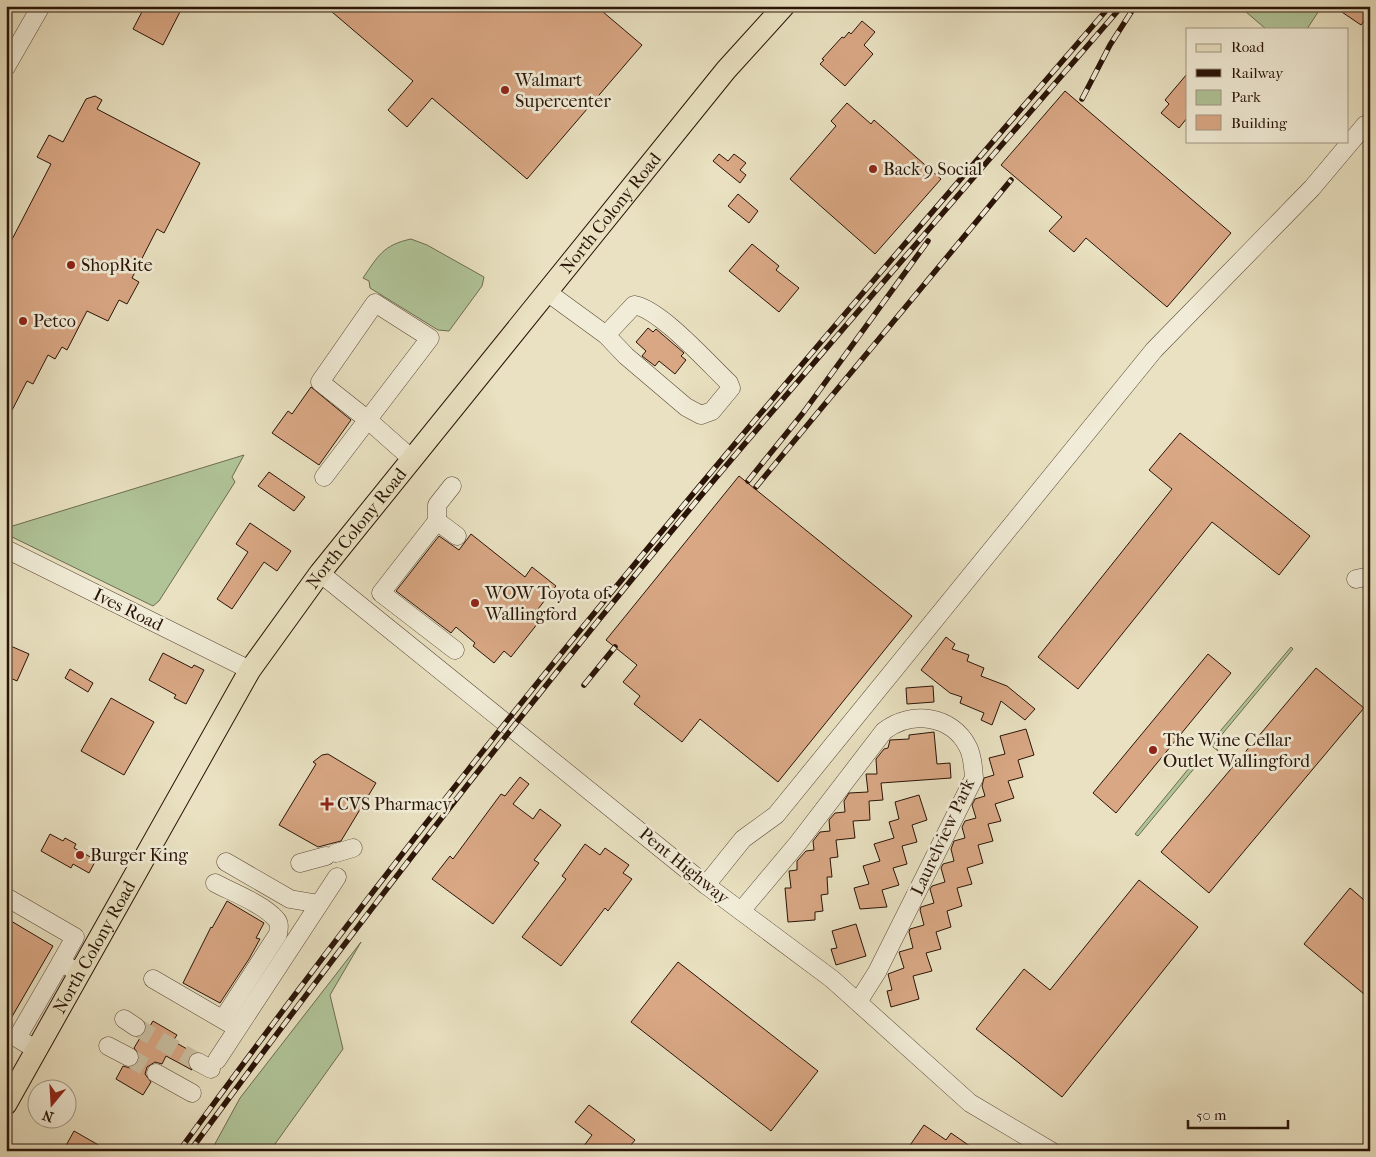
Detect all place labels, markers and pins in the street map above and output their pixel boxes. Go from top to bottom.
place label: Walmart Supercenter [514,70,611,112]
marker: Walmart Supercenter [499,84,511,96]
place label: Back 9 Social [883,159,982,180]
marker: Back 9 Social [867,163,879,175]
place label: ShopRite [81,255,153,276]
marker: ShopRite [65,259,77,271]
place label: Petco [33,311,76,332]
marker: Petco [17,315,29,327]
place label: WOW Toyota of Wallingford [484,583,612,625]
marker: WOW Toyota of Wallingford [469,597,481,609]
place label: The Wine Cellar Outlet Wallingford [1163,730,1310,772]
marker: The Wine Cellar Outlet Wallingford [1147,744,1159,756]
place label: CVS Pharmacy [337,794,453,815]
marker: CVS Pharmacy [321,798,333,810]
place label: Burger King [90,845,188,866]
marker: Burger King [74,849,86,861]

